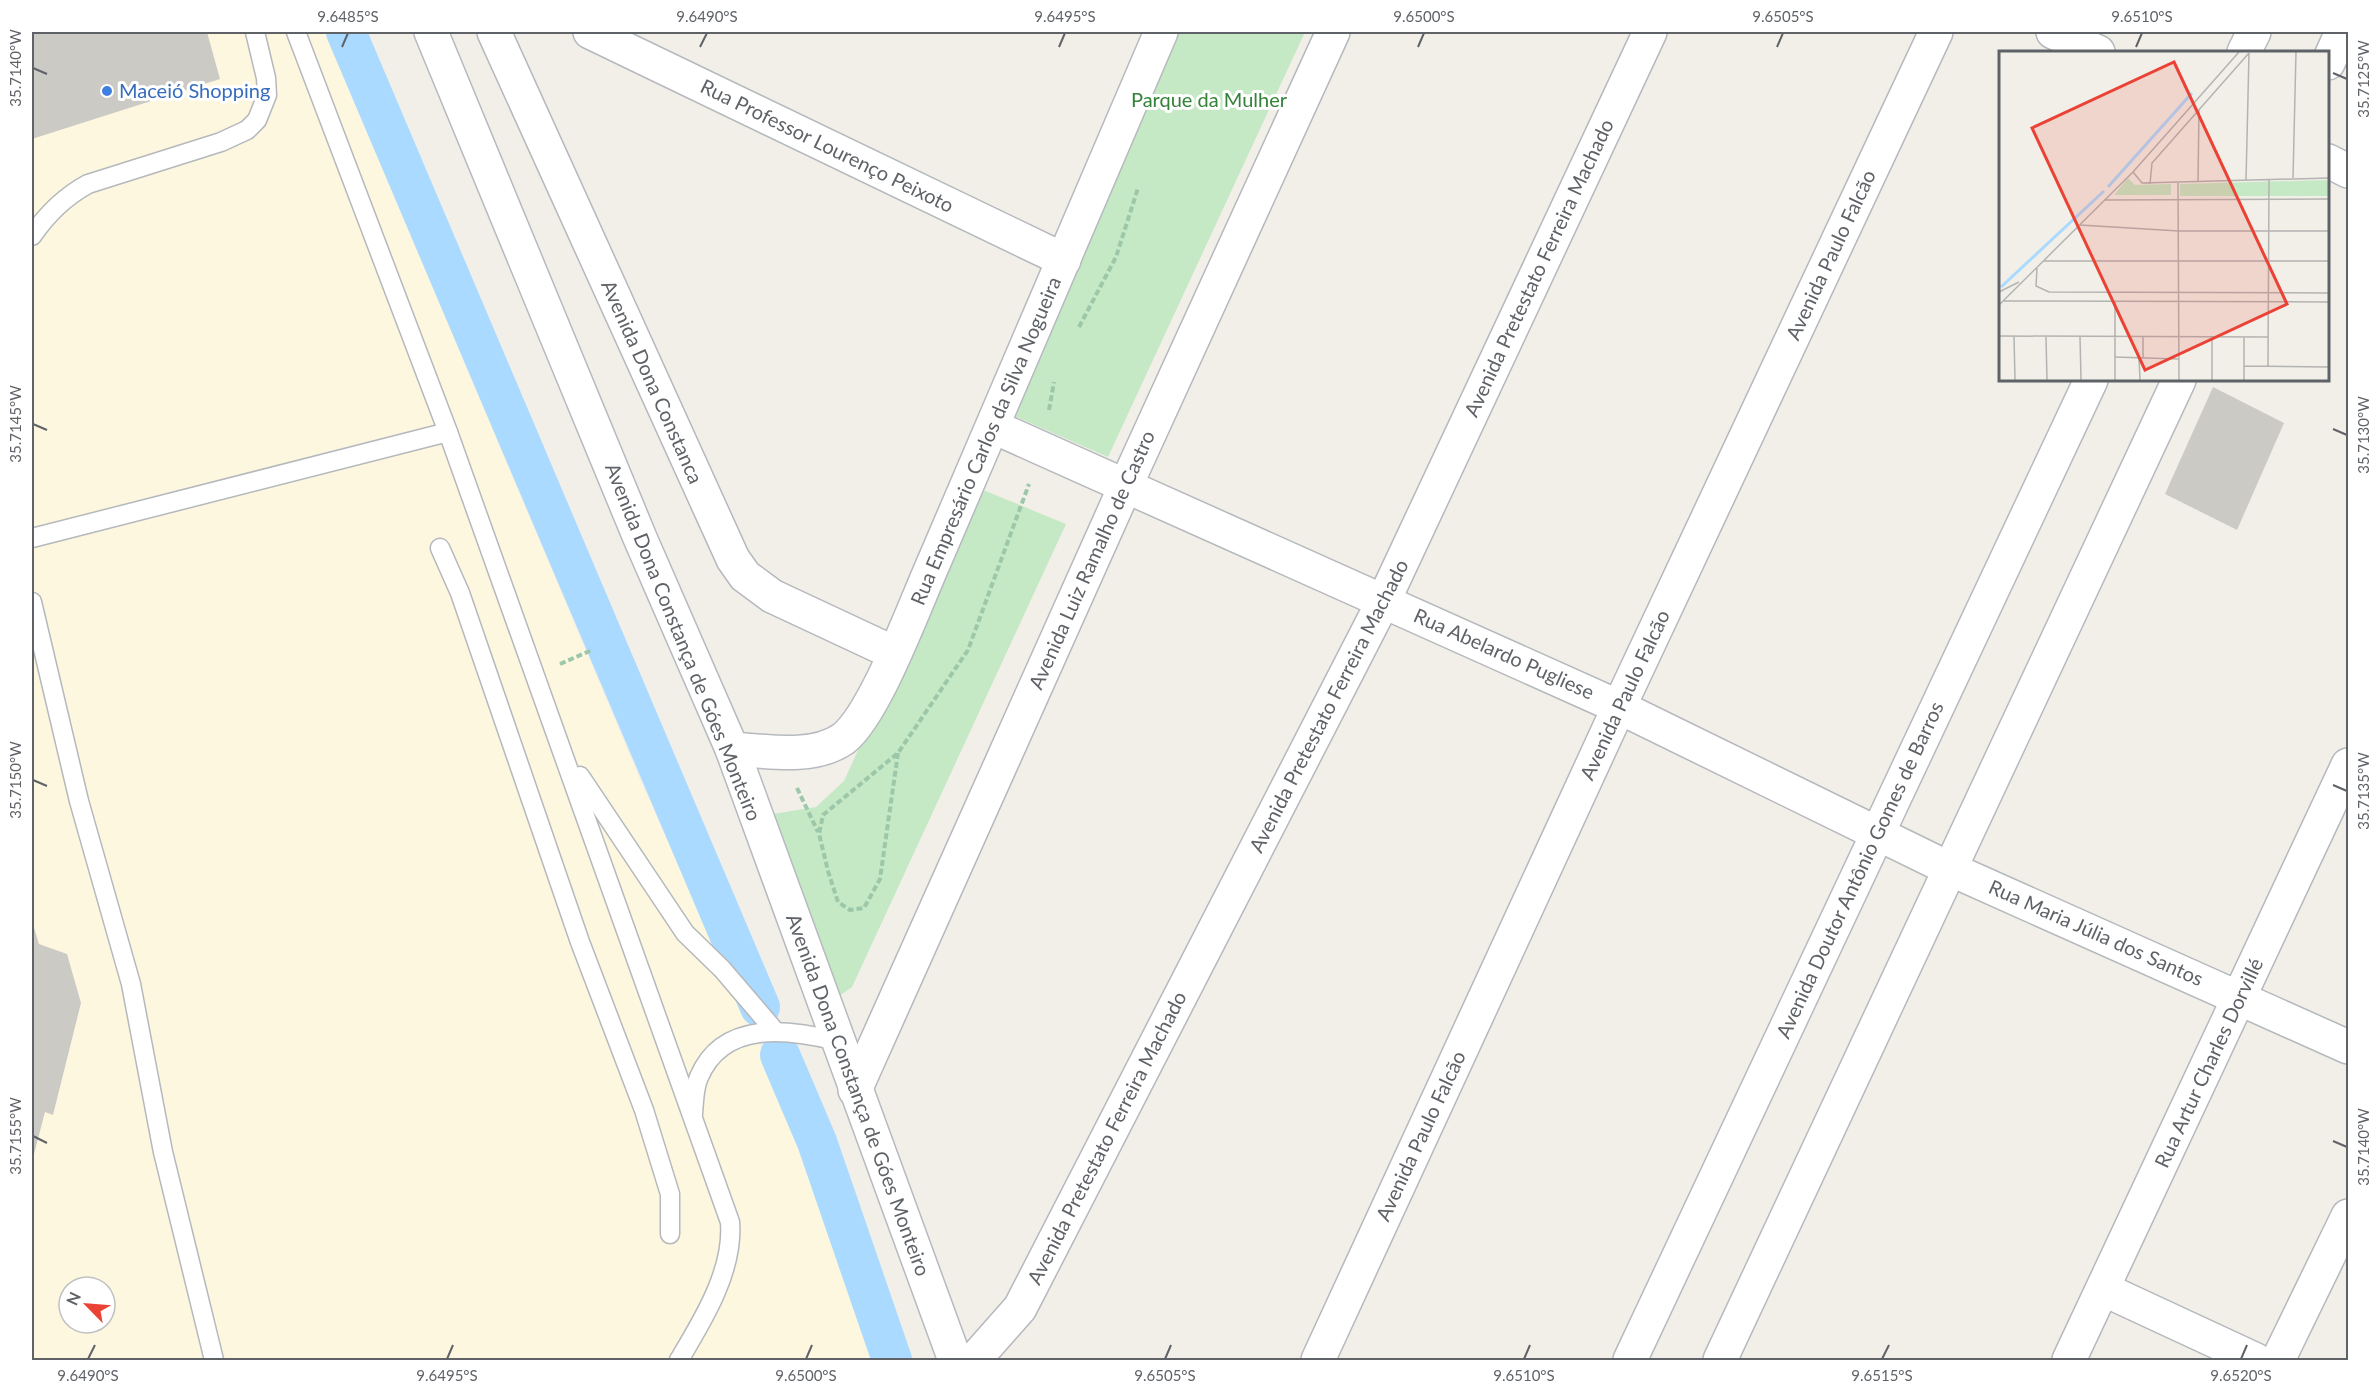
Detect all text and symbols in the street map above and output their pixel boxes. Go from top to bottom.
text: 9.6485°S [317,7,379,25]
text: 9.6490°S [676,7,738,25]
text: 9.6495°S [1034,7,1096,25]
text: 9.6500°S [1393,7,1455,25]
text: 9.6505°S [1752,7,1814,25]
text: 9.6510°S [2111,7,2173,25]
text: 35.7140°W [6,29,24,107]
text: 35.7125°W [2354,40,2372,118]
inset map [1999,51,2329,381]
street label: Rua Professor Lourenço Peixoto [697,73,958,217]
place label: Maceió Shopping [119,78,270,102]
marker: Maceió Shopping [100,84,114,98]
park label: Parque da Mulher [1131,87,1288,111]
street label: Avenida Pretestato Ferreira Machado [1458,115,1618,420]
street label: Avenida Paulo Falcão [1780,166,1880,343]
street label: Rua Empresário Carlos da Silva Nogueira [905,273,1065,608]
street label: Avenida Dona Constanca [597,276,709,487]
text: 35.7145°W [6,385,24,463]
text: 35.7130°W [2354,396,2372,474]
street label: Avenida Luiz Ramalho de Castro [1023,427,1159,693]
street label: Avenida Dona Constança de Góes Monteiro [601,459,767,824]
street label: Avenida Pretestato Ferreira Machado [1243,555,1413,856]
street label: Rua Abelardo Pugliese [1410,602,1598,704]
street label: Avenida Paulo Falcão [1574,606,1674,783]
street label: Avenida Doutor Antônio Gomes de Barros [1770,697,1948,1042]
text: 35.7150°W [6,741,24,819]
text: 35.7135°W [2354,752,2372,830]
street label: Rua Maria Júlia dos Santos [1985,874,2207,990]
street label: Avenida Dona Constança de Góes Monteiro [782,910,936,1279]
street label: Rua Artur Charles Dorvillé [2149,954,2267,1171]
street label: Avenida Pretestato Ferreira Machado [1021,987,1191,1288]
street label: Avenida Paulo Falcão [1370,1047,1470,1224]
text: 35.7155°W [6,1097,24,1175]
text: 35.7140°W [2354,1108,2372,1186]
north arrow [57,1275,117,1335]
text: N [62,1289,84,1308]
text: 9.6490°S [57,1366,119,1384]
text: 9.6495°S [416,1366,478,1384]
text: 9.6500°S [775,1366,837,1384]
text: 9.6505°S [1134,1366,1196,1384]
text: 9.6510°S [1493,1366,1555,1384]
text: 9.6515°S [1851,1366,1913,1384]
text: 9.6520°S [2210,1366,2272,1384]

